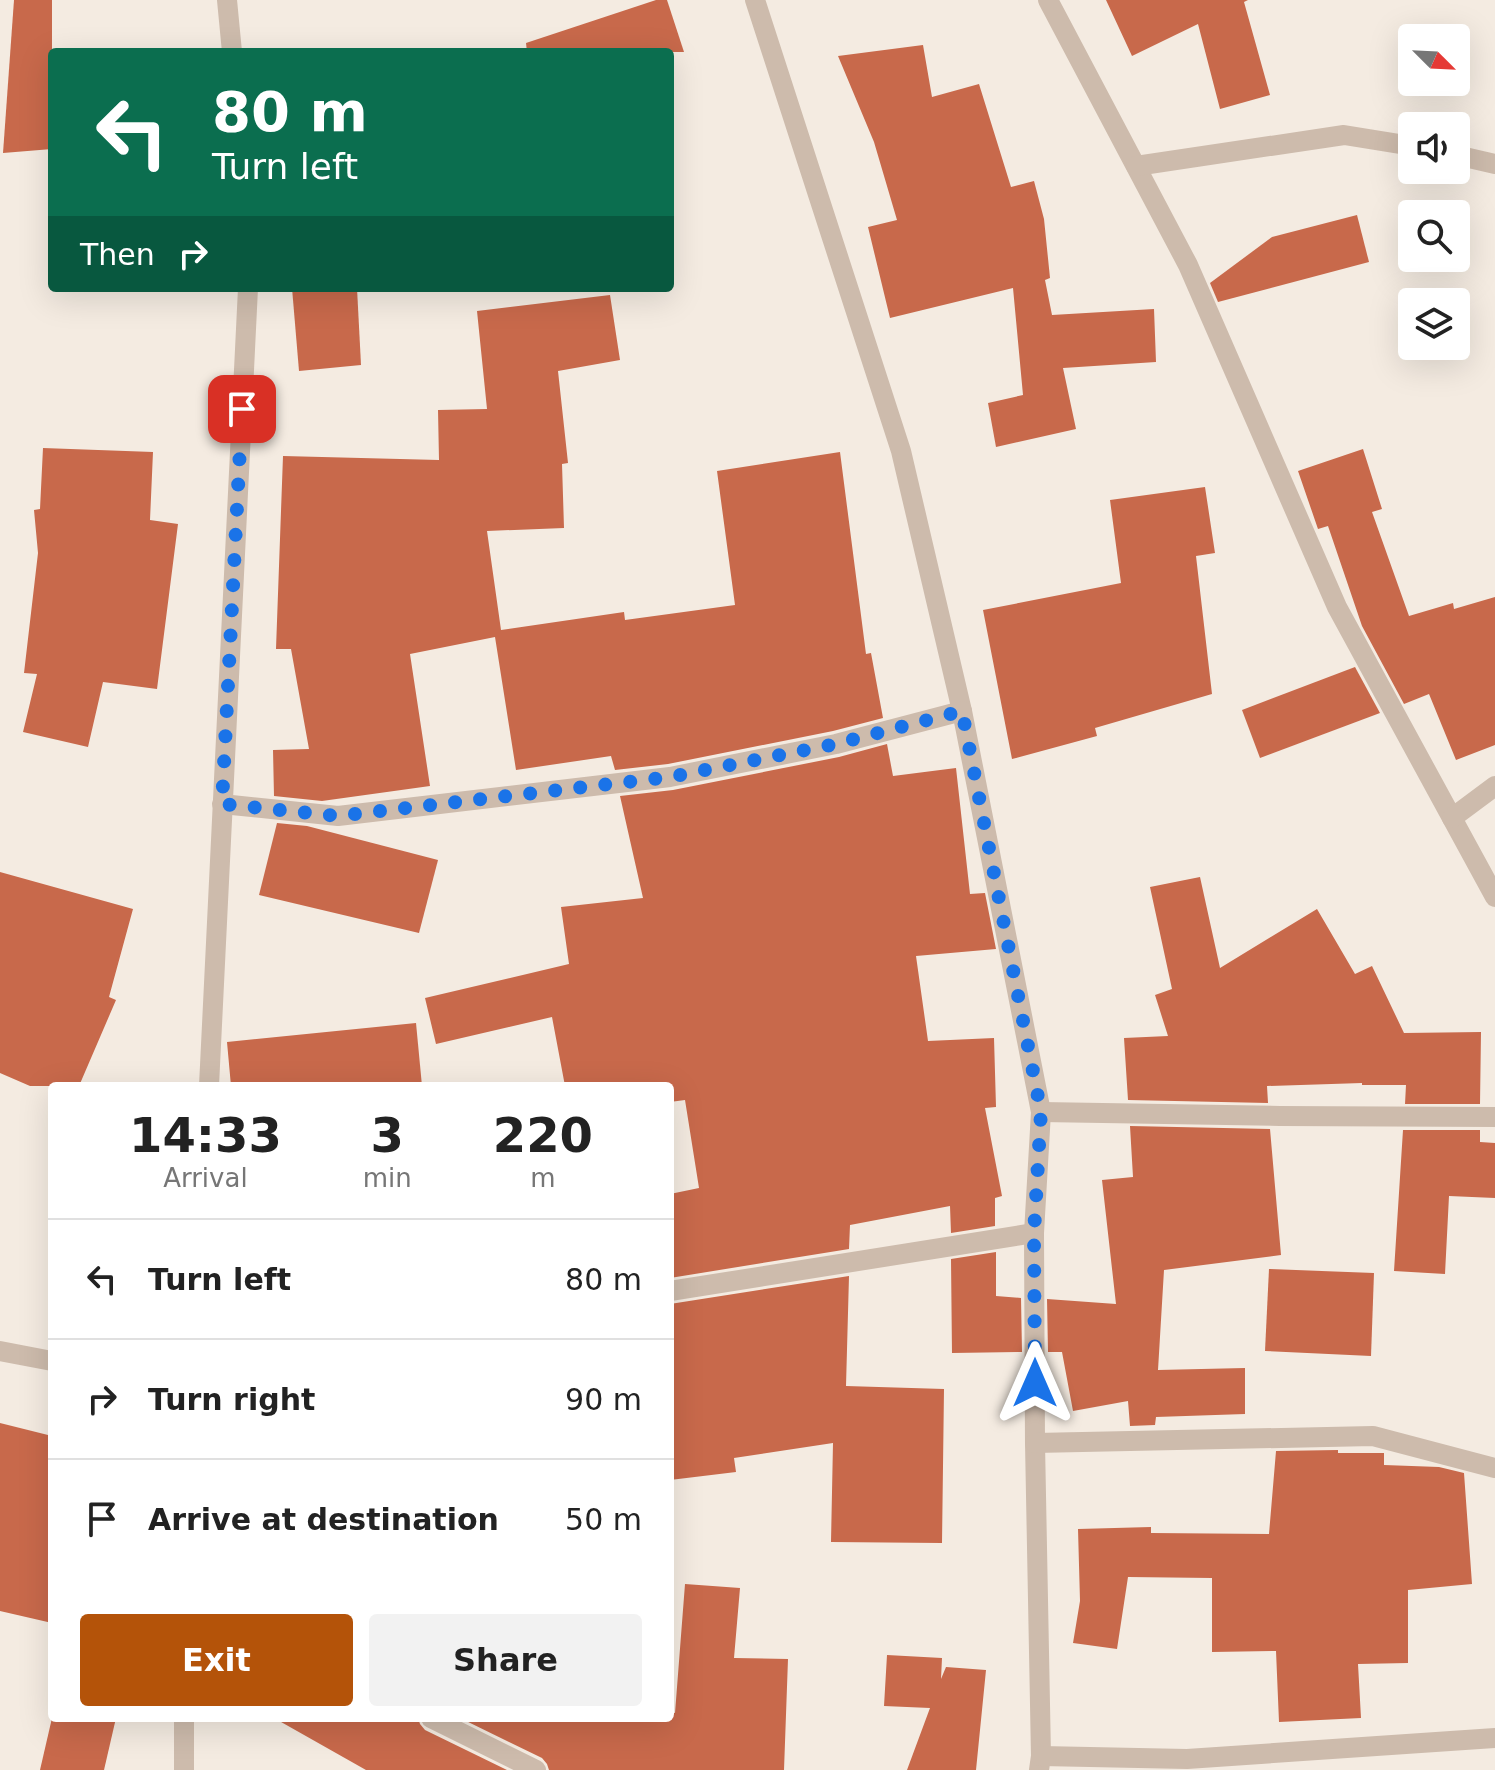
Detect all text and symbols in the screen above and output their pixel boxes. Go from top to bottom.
north arrow [1398,24,1470,96]
map controls [1398,24,1470,360]
text: 80 m [212,79,368,144]
icon: left [80,80,184,184]
button: sound [1398,112,1470,184]
text: Turn left [212,146,358,187]
button: search [1398,200,1470,272]
icon: right [171,232,215,276]
text: Then [80,237,155,272]
button: layers [1398,288,1470,360]
pin [208,375,276,443]
icon: arrive [220,387,264,431]
text: 14:33 [129,1107,282,1163]
text: 3 [371,1107,404,1163]
text: 220 [493,1107,593,1163]
text: Arrival [163,1163,248,1193]
text: min [363,1163,412,1193]
text: m [530,1163,556,1193]
icon: left [80,1257,124,1301]
text: Turn left [148,1262,291,1297]
text: 80 m [565,1262,642,1297]
position arrow [993,1341,1077,1425]
icon: right [80,1377,124,1421]
text: Turn right [148,1382,315,1417]
text: 90 m [565,1382,642,1417]
icon: arrive [80,1497,124,1541]
text: Arrive at destination [148,1502,499,1537]
text: 50 m [565,1502,642,1537]
button: Exit [80,1614,353,1706]
button: Share [369,1614,642,1706]

